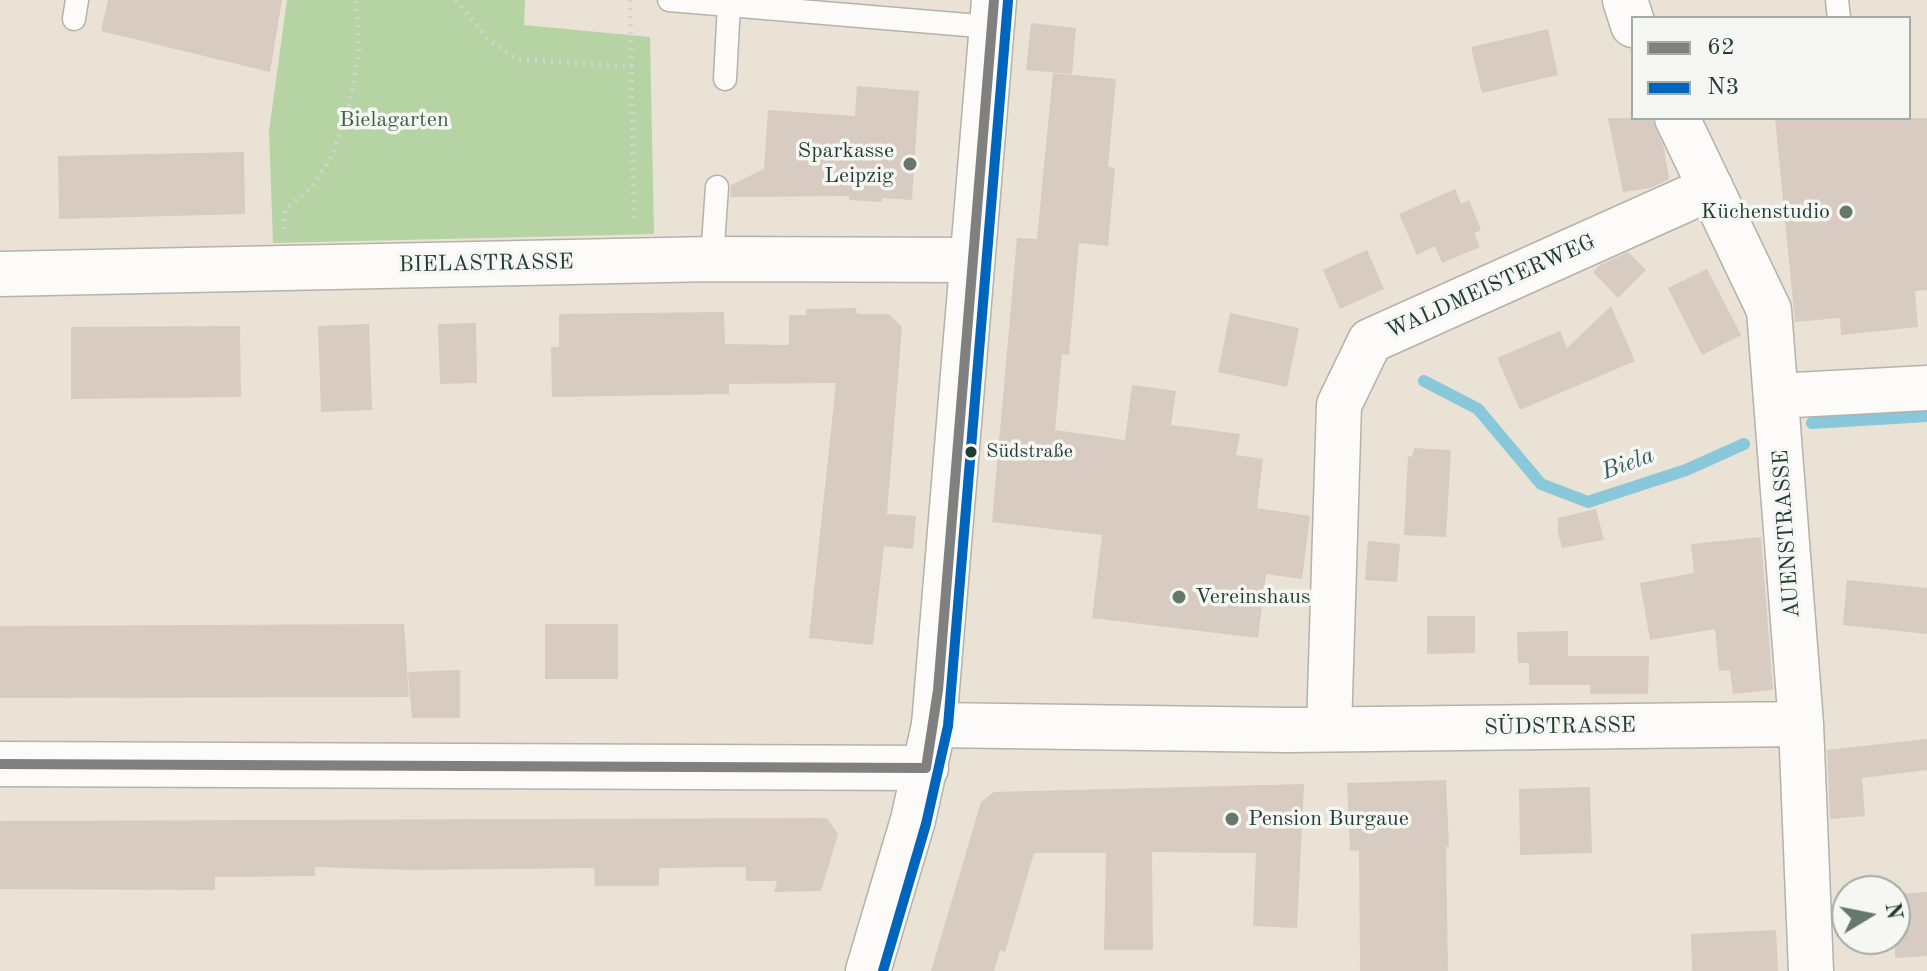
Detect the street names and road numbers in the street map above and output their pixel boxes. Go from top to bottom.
street label: WALDMEISTERWEG [1382,229,1600,345]
street label: BIELASTRASSE [398,249,574,279]
street label: AUENSTRASSE [1768,449,1806,619]
street label: SÜDSTRASSE [1484,712,1636,742]

